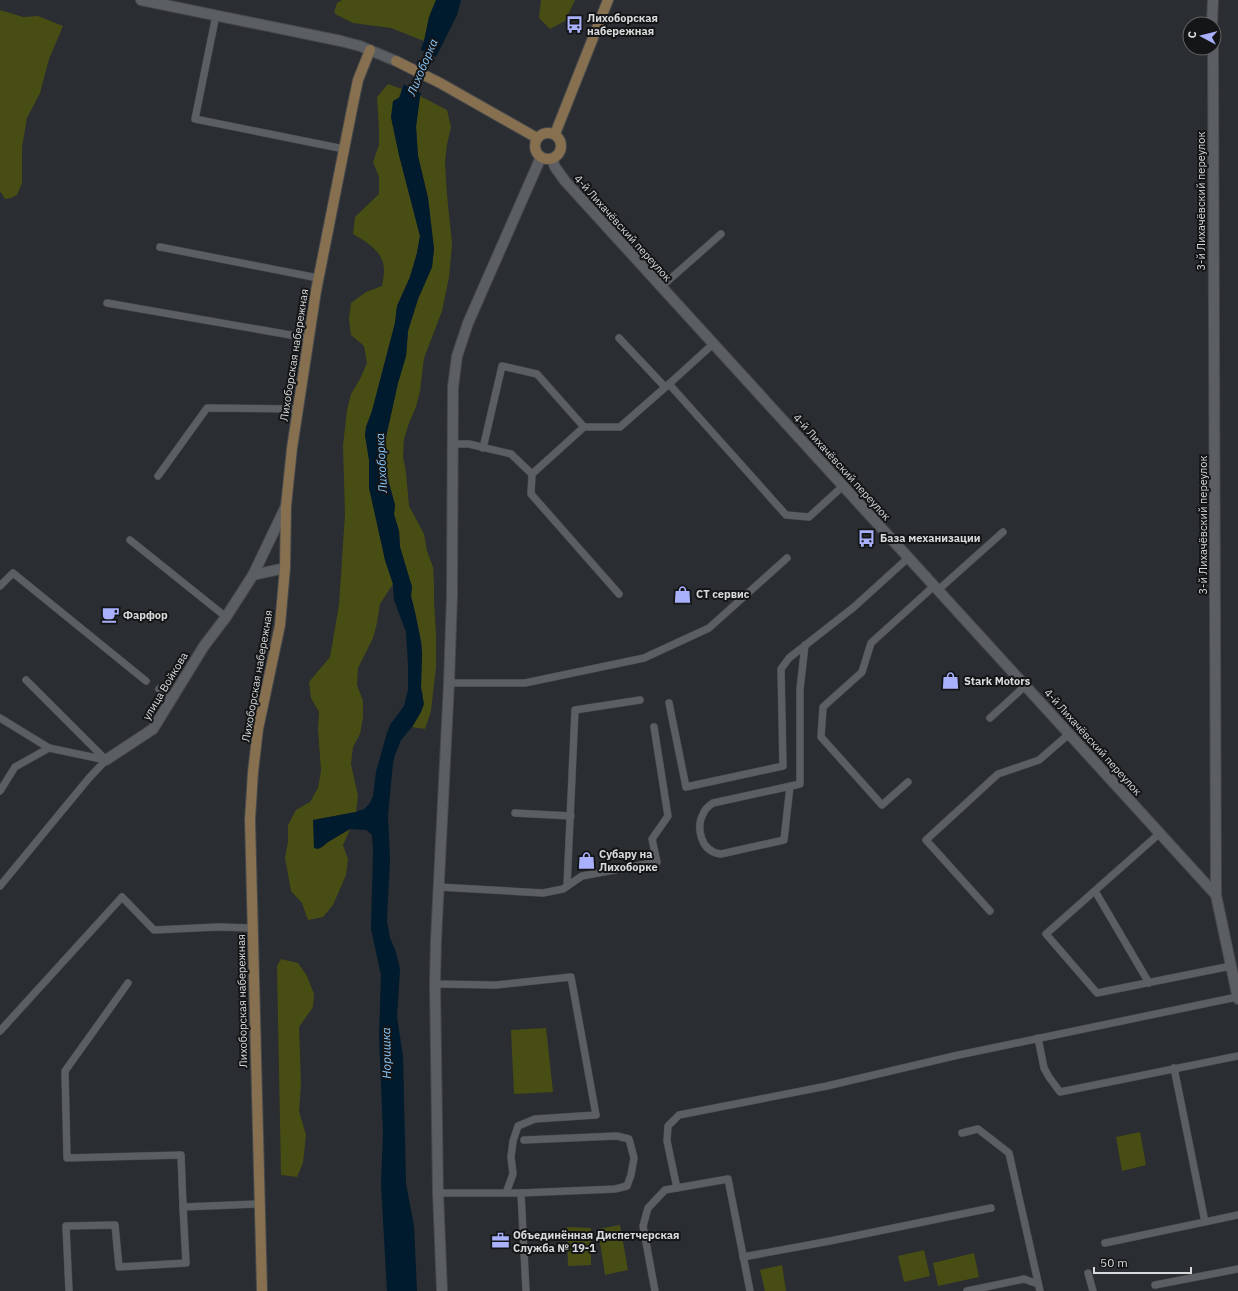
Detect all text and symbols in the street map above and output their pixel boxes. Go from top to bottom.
place label: Лихоборская набережная [587,11,658,38]
bus stop icon: Лихоборская набережная [564,14,584,34]
north arrow [1182,16,1222,56]
text: С [1185,30,1199,39]
water label: Лихоборка [403,36,441,99]
street label: 3-й Лихачёвский переулок [1194,132,1208,271]
street label: 4-й Лихачёвский переулок [571,172,675,284]
street label: Лихоборская набережная [277,288,311,422]
street label: 4-й Лихачёвский переулок [790,411,894,523]
water label: Лихоборка [372,433,390,494]
street label: 3-й Лихачёвский переулок [1196,456,1210,595]
bus stop icon: База механизации [857,528,877,548]
place label: База механизации [880,531,981,545]
shop icon: СТ сервис [673,584,693,604]
place label: СТ сервис [696,587,750,601]
cafe icon: Фарфор [100,605,120,625]
place label: Фарфор [123,608,168,622]
street label: Лихоборская набережная [238,609,276,743]
street label: улица Войкова [139,649,191,723]
shop icon: Stark Motors [941,671,961,691]
place label: Stark Motors [964,674,1031,688]
street label: 4-й Лихачёвский переулок [1041,686,1145,798]
place label: Субару на Лихоборке [599,847,658,874]
shop icon: Субару на Лихоборке [576,850,596,870]
street label: Лихоборская набережная [234,934,250,1068]
water label: Норишка [378,1027,394,1079]
place label: Объединённая Диспетчерская Служба № 19-1 [513,1228,680,1255]
office icon: Объединённая Диспетчерская Служба № 19-1 [490,1231,510,1251]
scale bar [1094,1249,1191,1275]
text: 50 m [1100,1255,1128,1270]

